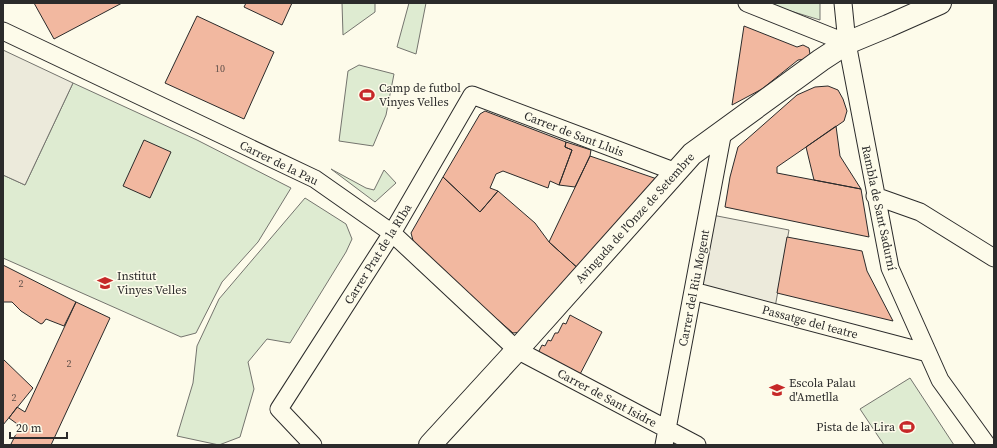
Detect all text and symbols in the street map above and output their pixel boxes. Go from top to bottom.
house number: 10 [215,62,225,75]
place label: Camp de futbol Vinyes Velles [379,80,461,110]
sports icon: Camp de futbol Vinyes Velles [358,86,376,104]
street label: Carrer de Sant Lluis [522,108,626,160]
street label: Carrer de la Pau [237,137,321,189]
street label: Rambla de Sant Sadurní [858,144,900,272]
street label: Avinguda de l'Onze de Setembre [572,149,698,287]
street label: Carrer Prat de la RIba [341,200,416,307]
street label: Carrer del Riu Mogent [675,228,713,348]
place label: Institut Vinyes Velles [117,268,187,298]
school or university icon: Institut Vinyes Velles [96,274,114,292]
house number: 2 [19,277,24,290]
street label: Passatge del teatre [760,301,860,343]
house number: 2 [67,357,72,370]
street label: Carrer de Sant Isidre [555,365,659,431]
place label: Escola Palau d'Ametlla [789,375,856,405]
school or university icon: Escola Palau d'Ametlla [768,381,786,399]
house number: 2 [12,391,17,404]
scale bar [10,414,67,440]
sports icon: Pista de la Lira [898,418,916,436]
place label: Pista de la Lira [816,419,896,435]
text: 20 m [16,420,42,436]

